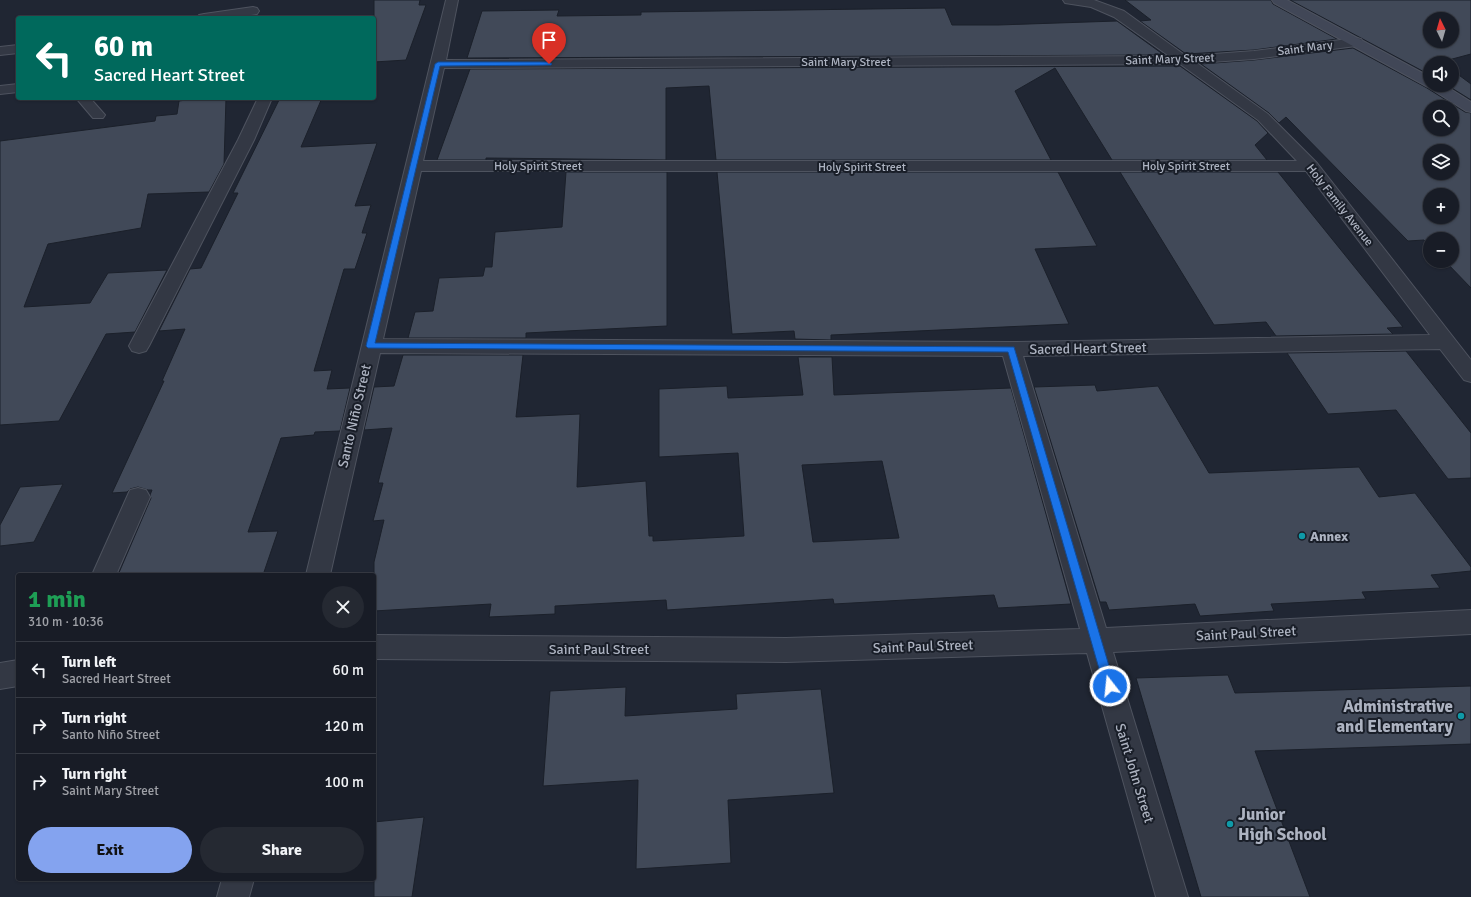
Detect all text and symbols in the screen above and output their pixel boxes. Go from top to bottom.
north arrow [1423,12,1459,48]
map controls [1423,12,1459,268]
pin [532,23,566,64]
icon: arrive [538,29,560,51]
text: 60 m [94,30,153,64]
icon: left [28,32,80,84]
street label: Saint Mary [1277,38,1334,59]
street label: Saint Mary Street [1125,50,1215,69]
street label: Saint Mary Street [801,55,891,70]
button: sound [1423,56,1459,92]
text: Sacred Heart Street [94,64,245,86]
button: search [1423,100,1459,136]
button: layers [1423,144,1459,180]
street label: Holy Spirit Street [494,159,582,174]
street label: Holy Spirit Street [1142,159,1230,174]
street label: Holy Spirit Street [818,160,906,175]
street label: Holy Family Avenue [1303,161,1376,249]
button: + [1423,188,1459,224]
button: − [1423,232,1459,268]
street label: Sacred Heart Street [1029,339,1147,358]
street label: Santo Niño Street [334,363,375,469]
place label: Annex [1310,528,1348,545]
marker: Annex [1297,531,1307,541]
text: 1 min [28,584,86,614]
button: close [322,586,364,628]
text: 310 m · 10:36 [28,614,104,630]
street label: Saint Paul Street [1195,622,1297,645]
street label: Saint Paul Street [873,636,974,657]
street label: Saint Paul Street [549,641,649,658]
text: Turn left [62,653,116,671]
icon: left [28,659,50,681]
text: 60 m [333,661,364,679]
position arrow [1089,665,1131,707]
text: Sacred Heart Street [62,671,171,687]
place label: Administrative and Elementary [1336,696,1454,737]
text: Turn right [62,709,127,727]
marker: Administrative and Elementary [1456,711,1466,721]
icon: right [28,715,50,737]
text: 120 m [324,717,364,735]
street label: Saint John Street [1111,722,1158,825]
text: Santo Niño Street [62,727,160,743]
text: Turn right [62,765,127,783]
icon: right [28,771,50,793]
text: 100 m [324,773,364,791]
text: Saint Mary Street [62,783,159,799]
place label: Junior High School [1238,804,1327,845]
marker: Junior High School [1225,819,1235,829]
button: Exit [28,827,192,873]
button: Share [200,827,364,873]

